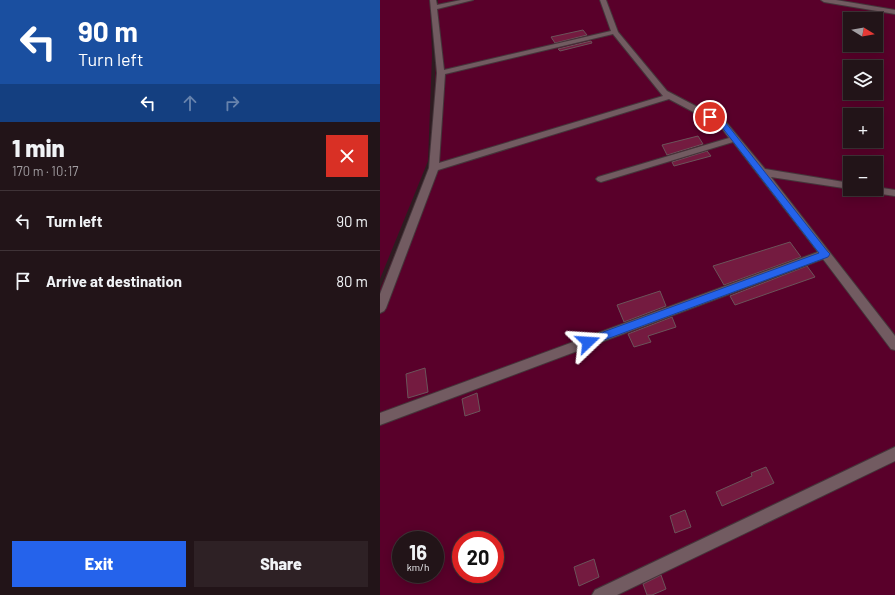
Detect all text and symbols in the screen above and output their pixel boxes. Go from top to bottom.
north arrow [843,12,883,52]
map controls [843,12,883,196]
text: 90 m [78,14,138,48]
icon: left [12,16,64,68]
text: Turn left [78,48,144,70]
button: layers [843,60,883,100]
icon: left [137,92,159,114]
icon: ahead [179,92,201,114]
icon: right [221,92,243,114]
pin [693,100,727,134]
icon: arrive [699,106,721,128]
button: + [843,108,883,148]
text: 1 min [12,133,65,162]
button: close [326,135,368,177]
button: − [843,156,883,196]
text: 170 m · 10:17 [12,163,78,179]
icon: left [12,210,34,232]
text: Turn left [46,212,102,230]
text: 90 m [336,212,368,230]
icon: arrive [12,270,34,292]
text: Arrive at destination [46,272,182,290]
text: 80 m [336,272,368,290]
position arrow [567,321,609,363]
speed limit sign: 20 [452,531,504,583]
text: 16 [409,540,427,564]
button: Exit [12,541,186,587]
button: Share [194,541,368,587]
text: km/h [407,561,429,573]

